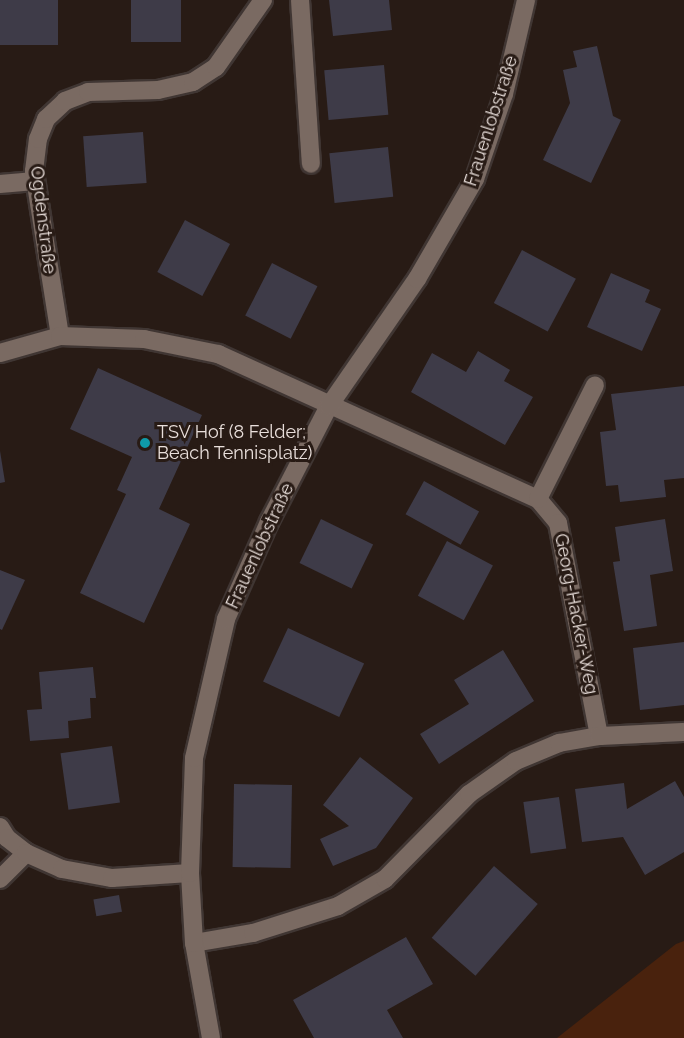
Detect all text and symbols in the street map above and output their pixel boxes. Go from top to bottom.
street label: Frauenlobstraße [460,53,522,189]
street label: Ogdenstraße [26,165,60,275]
place label: TSV Hof (8 Felder; Beach Tennisplatz) [157,422,313,464]
marker: TSV Hof (8 Felder; Beach Tennisplatz) [138,436,152,450]
street label: Frauenlobstraße [222,480,298,612]
street label: Georg-Hacker-Weg [550,532,602,696]

